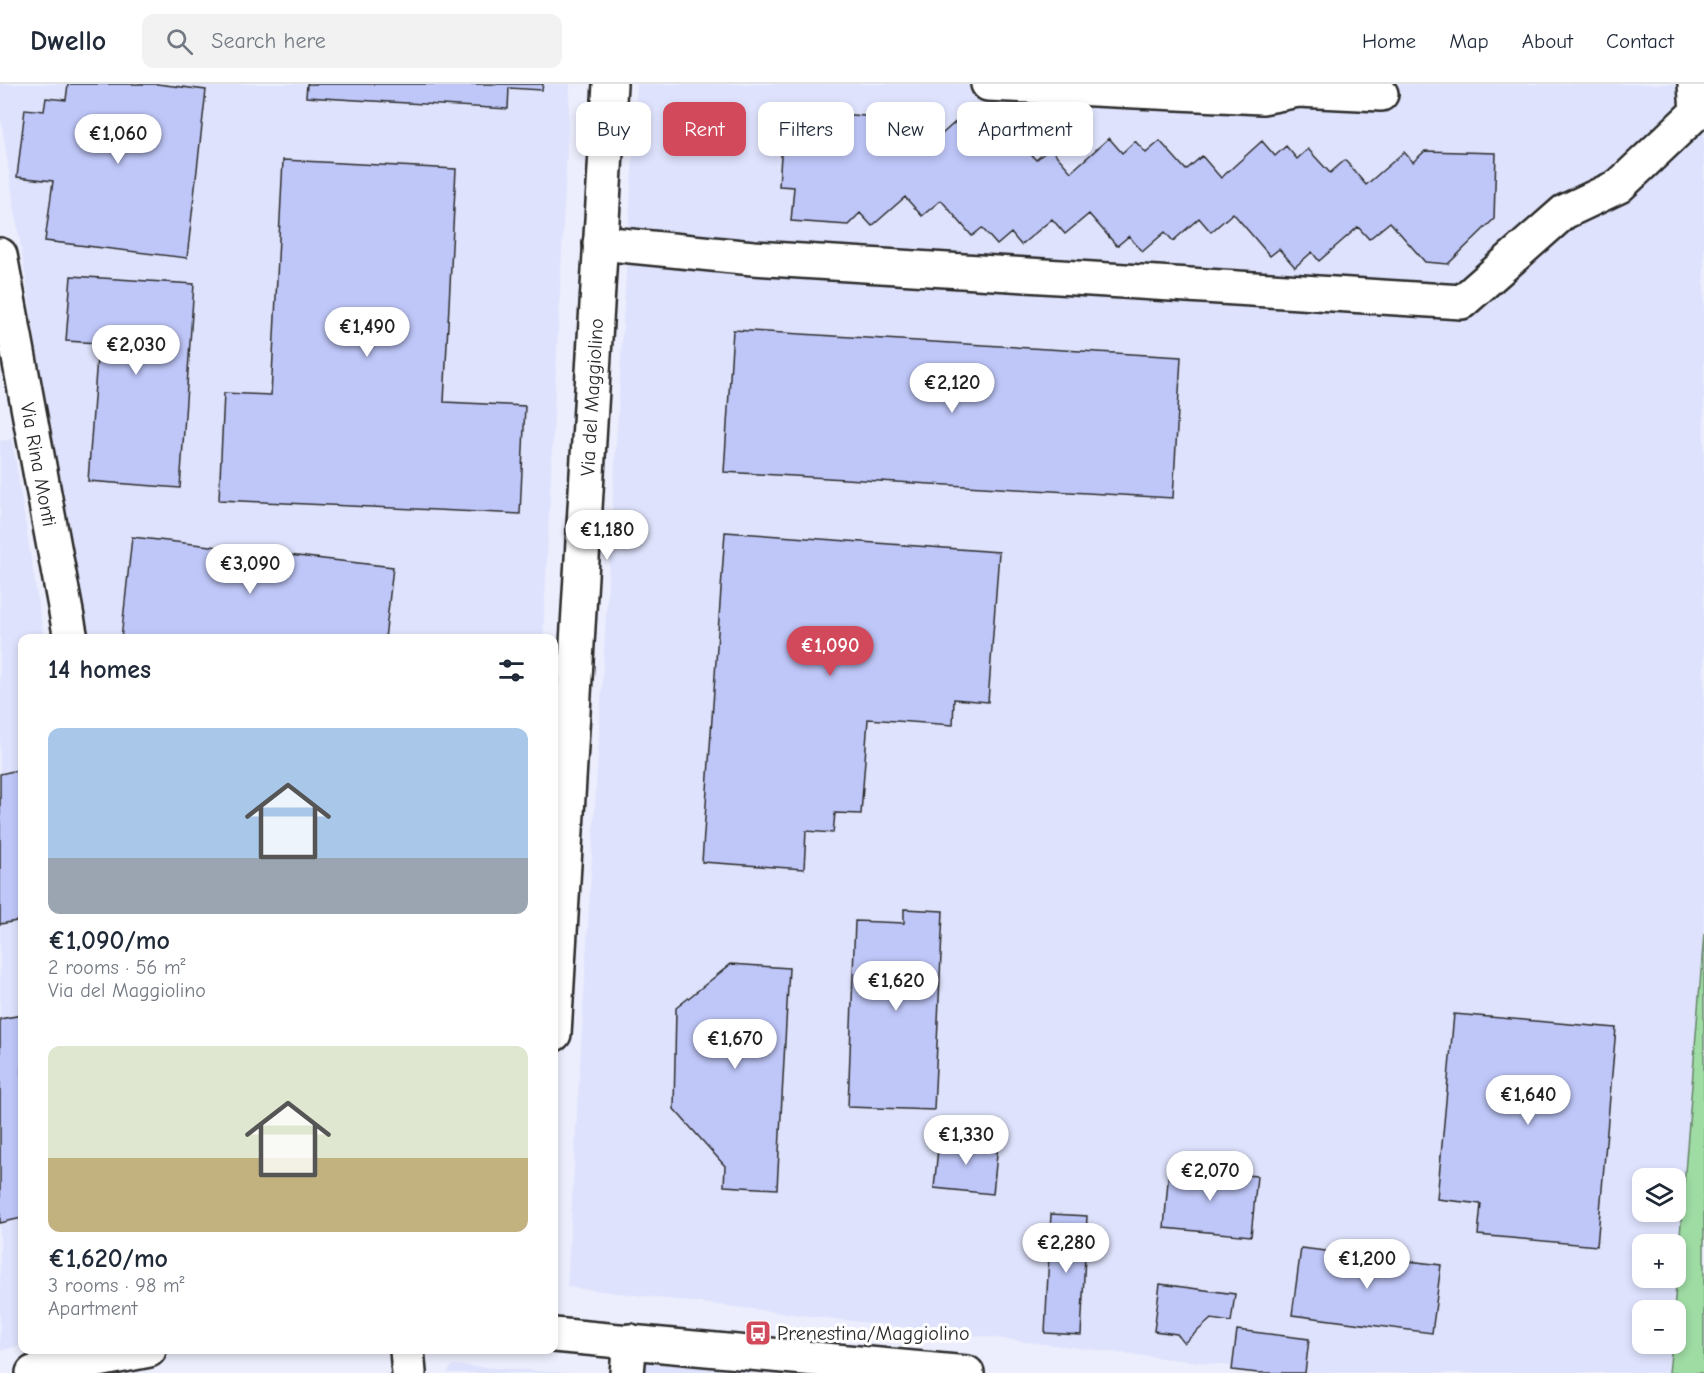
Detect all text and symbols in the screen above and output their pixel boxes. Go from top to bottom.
search box [142,14,562,68]
text: Dwello [30,25,106,57]
icon: search [163,25,196,58]
text: Search here [211,28,326,54]
text: Home [1362,29,1416,53]
text: Map [1449,29,1489,53]
text: About [1522,29,1573,53]
text: Contact [1606,29,1674,53]
chip: Buy [576,102,651,156]
chip: Rent [663,102,746,156]
chip: Filters [758,102,854,156]
chip: New [866,102,945,156]
chip: Apartment [957,102,1093,156]
pin: €1,060 [69,114,167,165]
text: €1,060 [89,122,147,145]
pin: €1,490 [318,307,416,358]
text: €1,490 [339,315,395,338]
street label: Via del Maggiolino [576,318,608,477]
pin: €2,030 [87,325,185,376]
text: €2,030 [106,333,166,356]
pin: €2,120 [903,363,1001,414]
text: €2,120 [924,371,980,394]
street label: Via Rina Monti [16,401,61,528]
pin: €1,180 [558,510,656,561]
text: €1,180 [580,518,635,541]
pin: €3,090 [201,544,299,595]
text: €3,090 [220,552,280,575]
pin: €1,090 [781,626,879,677]
text: €1,090 [801,634,859,657]
icon: filters [495,654,528,687]
text: 14 homes [48,655,151,685]
icon: home [234,767,342,875]
text: €1,090/mo [48,926,170,956]
text: 2 rooms · 56 m² [48,956,186,979]
pin: €1,620 [847,961,945,1012]
text: €1,620 [867,969,925,992]
text: Via del Maggiolino [48,979,206,1002]
pin: €1,670 [686,1019,784,1070]
text: €1,670 [707,1027,763,1050]
pin: €1,640 [1479,1075,1577,1126]
text: €1,640 [1500,1083,1556,1106]
icon: home [234,1085,342,1193]
pin: €1,330 [917,1115,1015,1166]
text: €1,330 [938,1123,994,1146]
pin: €2,070 [1161,1151,1259,1202]
text: €2,070 [1180,1159,1240,1182]
map controls [1632,1168,1686,1354]
button: layers [1632,1168,1686,1222]
pin: €2,280 [1017,1223,1115,1274]
text: €2,280 [1036,1231,1096,1254]
button: + [1632,1234,1686,1288]
pin: €1,200 [1318,1239,1416,1290]
text: €1,620/mo [48,1244,168,1274]
text: €1,200 [1338,1247,1396,1270]
text: 3 rooms · 98 m² [48,1274,184,1297]
text: Apartment [48,1297,138,1320]
button: − [1632,1300,1686,1354]
bus stop icon: Prenestina/Maggiolino [743,1318,773,1348]
place label: Prenestina/Maggiolino [777,1322,970,1345]

